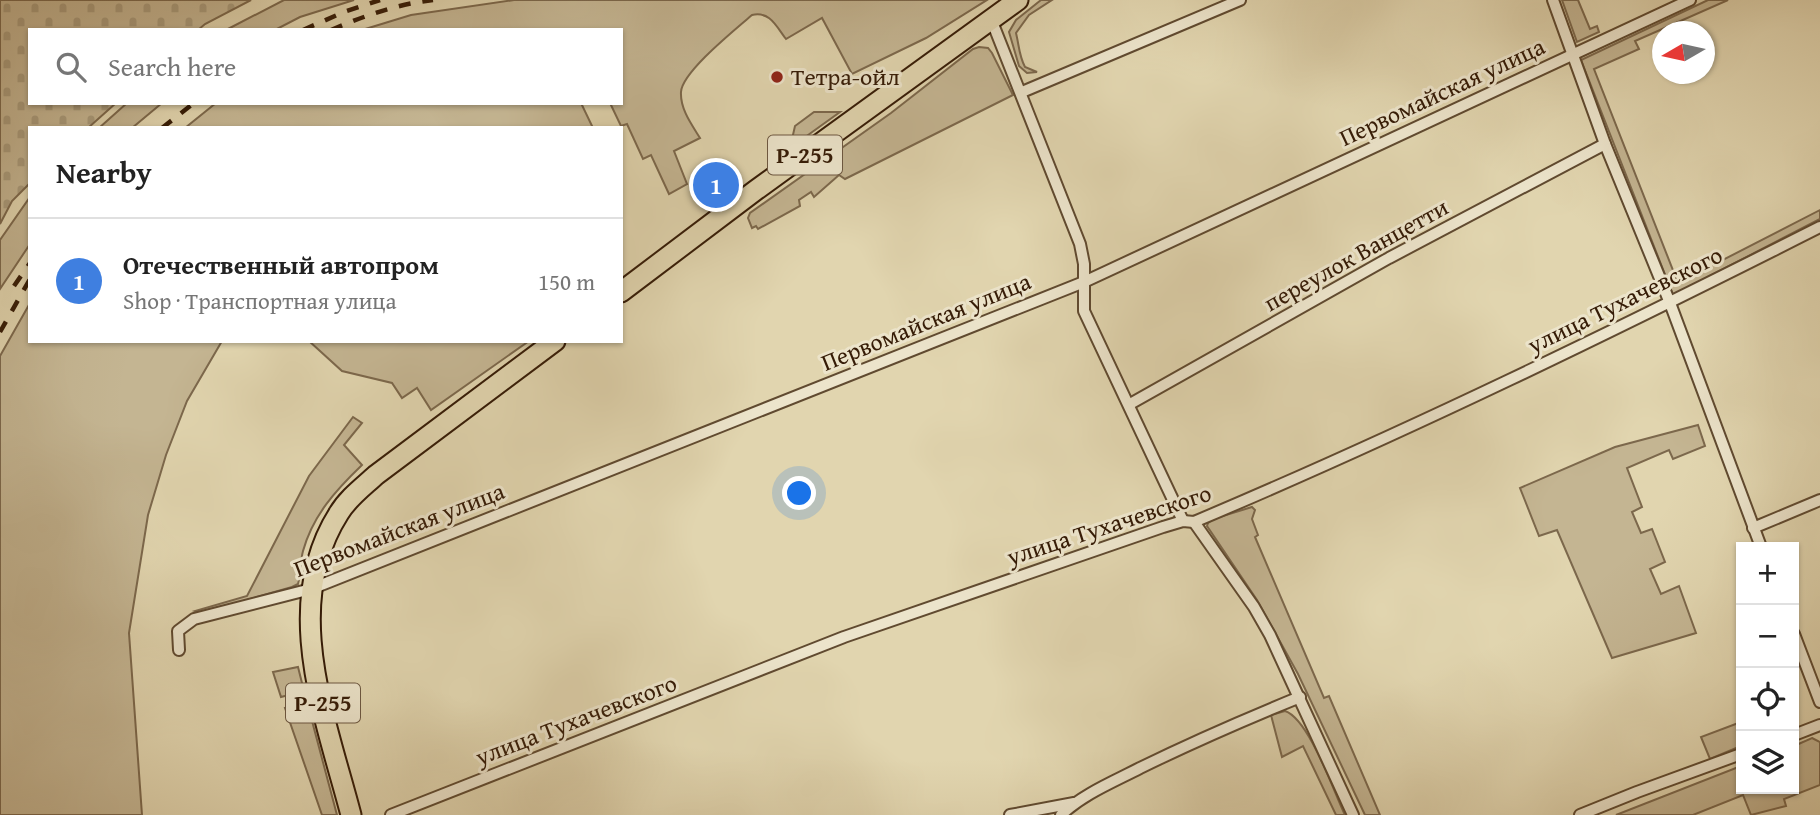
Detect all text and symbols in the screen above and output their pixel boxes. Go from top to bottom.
north arrow [1652,21,1715,84]
search box [28,28,623,105]
street label: Первомайская улица [1333,28,1551,155]
text: Search here [108,47,236,86]
icon: search [52,48,90,86]
place label: Тетра-ойл [791,59,900,94]
marker: Тетра-ойл [769,69,785,85]
road number: Р-255 [768,136,842,174]
text: Nearby [56,150,152,194]
pin: 1 [693,159,739,211]
street label: переулок Ванцетти [1257,189,1454,320]
street label: улица Тухачевского [1520,237,1728,362]
text: Отечественный автопром [123,245,439,284]
street label: Первомайская улица [816,263,1036,380]
text: 1 [73,265,85,298]
text: 150 m [538,265,595,298]
text: Shop · Транспортная улица [123,284,396,317]
street label: Первомайская улица [288,473,510,586]
street label: улица Тухачевского [1001,475,1216,574]
your location [782,476,816,510]
map controls [1736,542,1799,794]
button: + [1736,542,1799,605]
button: − [1736,605,1799,668]
street label: улица Тухачевского [469,665,682,774]
button: locate [1736,668,1799,731]
road number: Р-255 [286,684,360,722]
button: layers [1736,731,1799,794]

